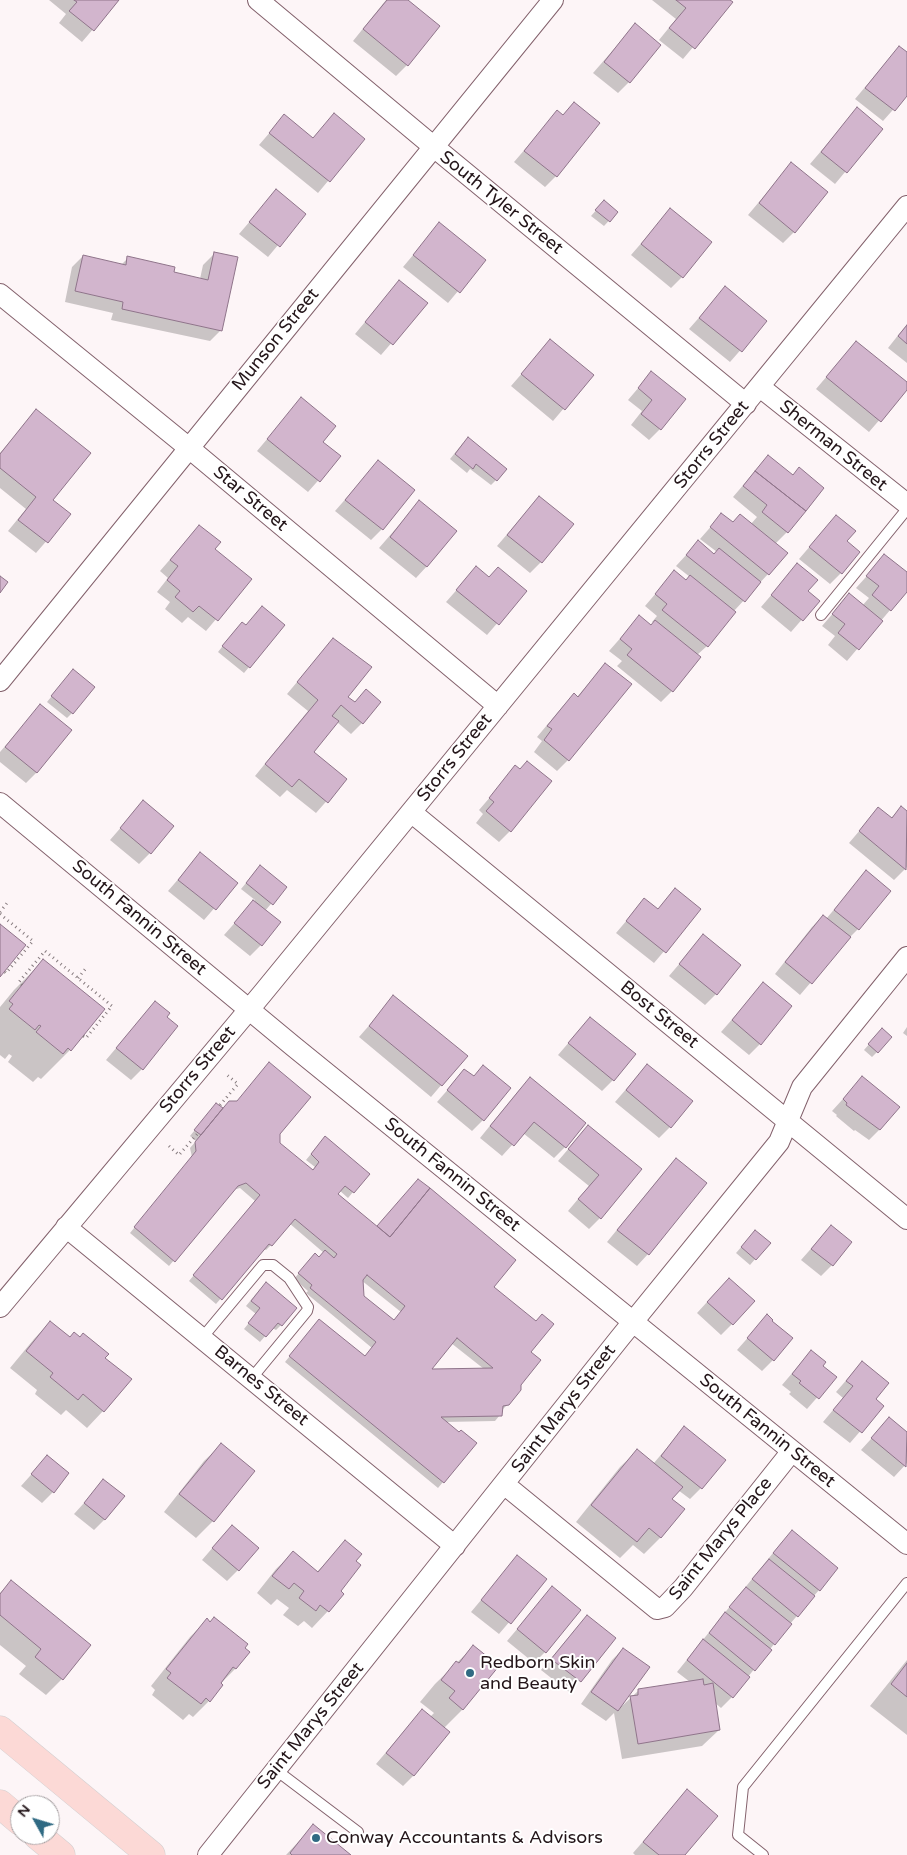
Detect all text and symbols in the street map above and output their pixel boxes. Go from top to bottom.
street label: South Tyler Street [435,147,567,259]
street label: Munson Street [228,284,324,396]
street label: Sherman Street [775,396,891,496]
street label: Storrs Street [670,397,754,493]
street label: Star Street [208,462,292,536]
street label: Storrs Street [413,710,497,806]
street label: South Fannin Street [67,856,211,980]
street label: Bost Street [615,977,703,1053]
street label: Storrs Street [155,1022,241,1118]
street label: South Fannin Street [380,1114,524,1236]
street label: Barnes Street [209,1341,313,1431]
street label: Saint Marys Street [507,1341,621,1477]
street label: South Fannin Street [695,1370,839,1492]
street label: Saint Marys Place [665,1473,777,1605]
place label: Redborn Skin and Beauty [480,1652,595,1695]
street label: Saint Marys Street [253,1658,369,1794]
marker: Redborn Skin and Beauty [464,1667,476,1679]
north arrow [10,1795,60,1845]
text: N [14,1801,34,1821]
place label: Conway Accountants & Advisors [326,1827,603,1849]
marker: Conway Accountants & Advisors [310,1832,322,1844]

